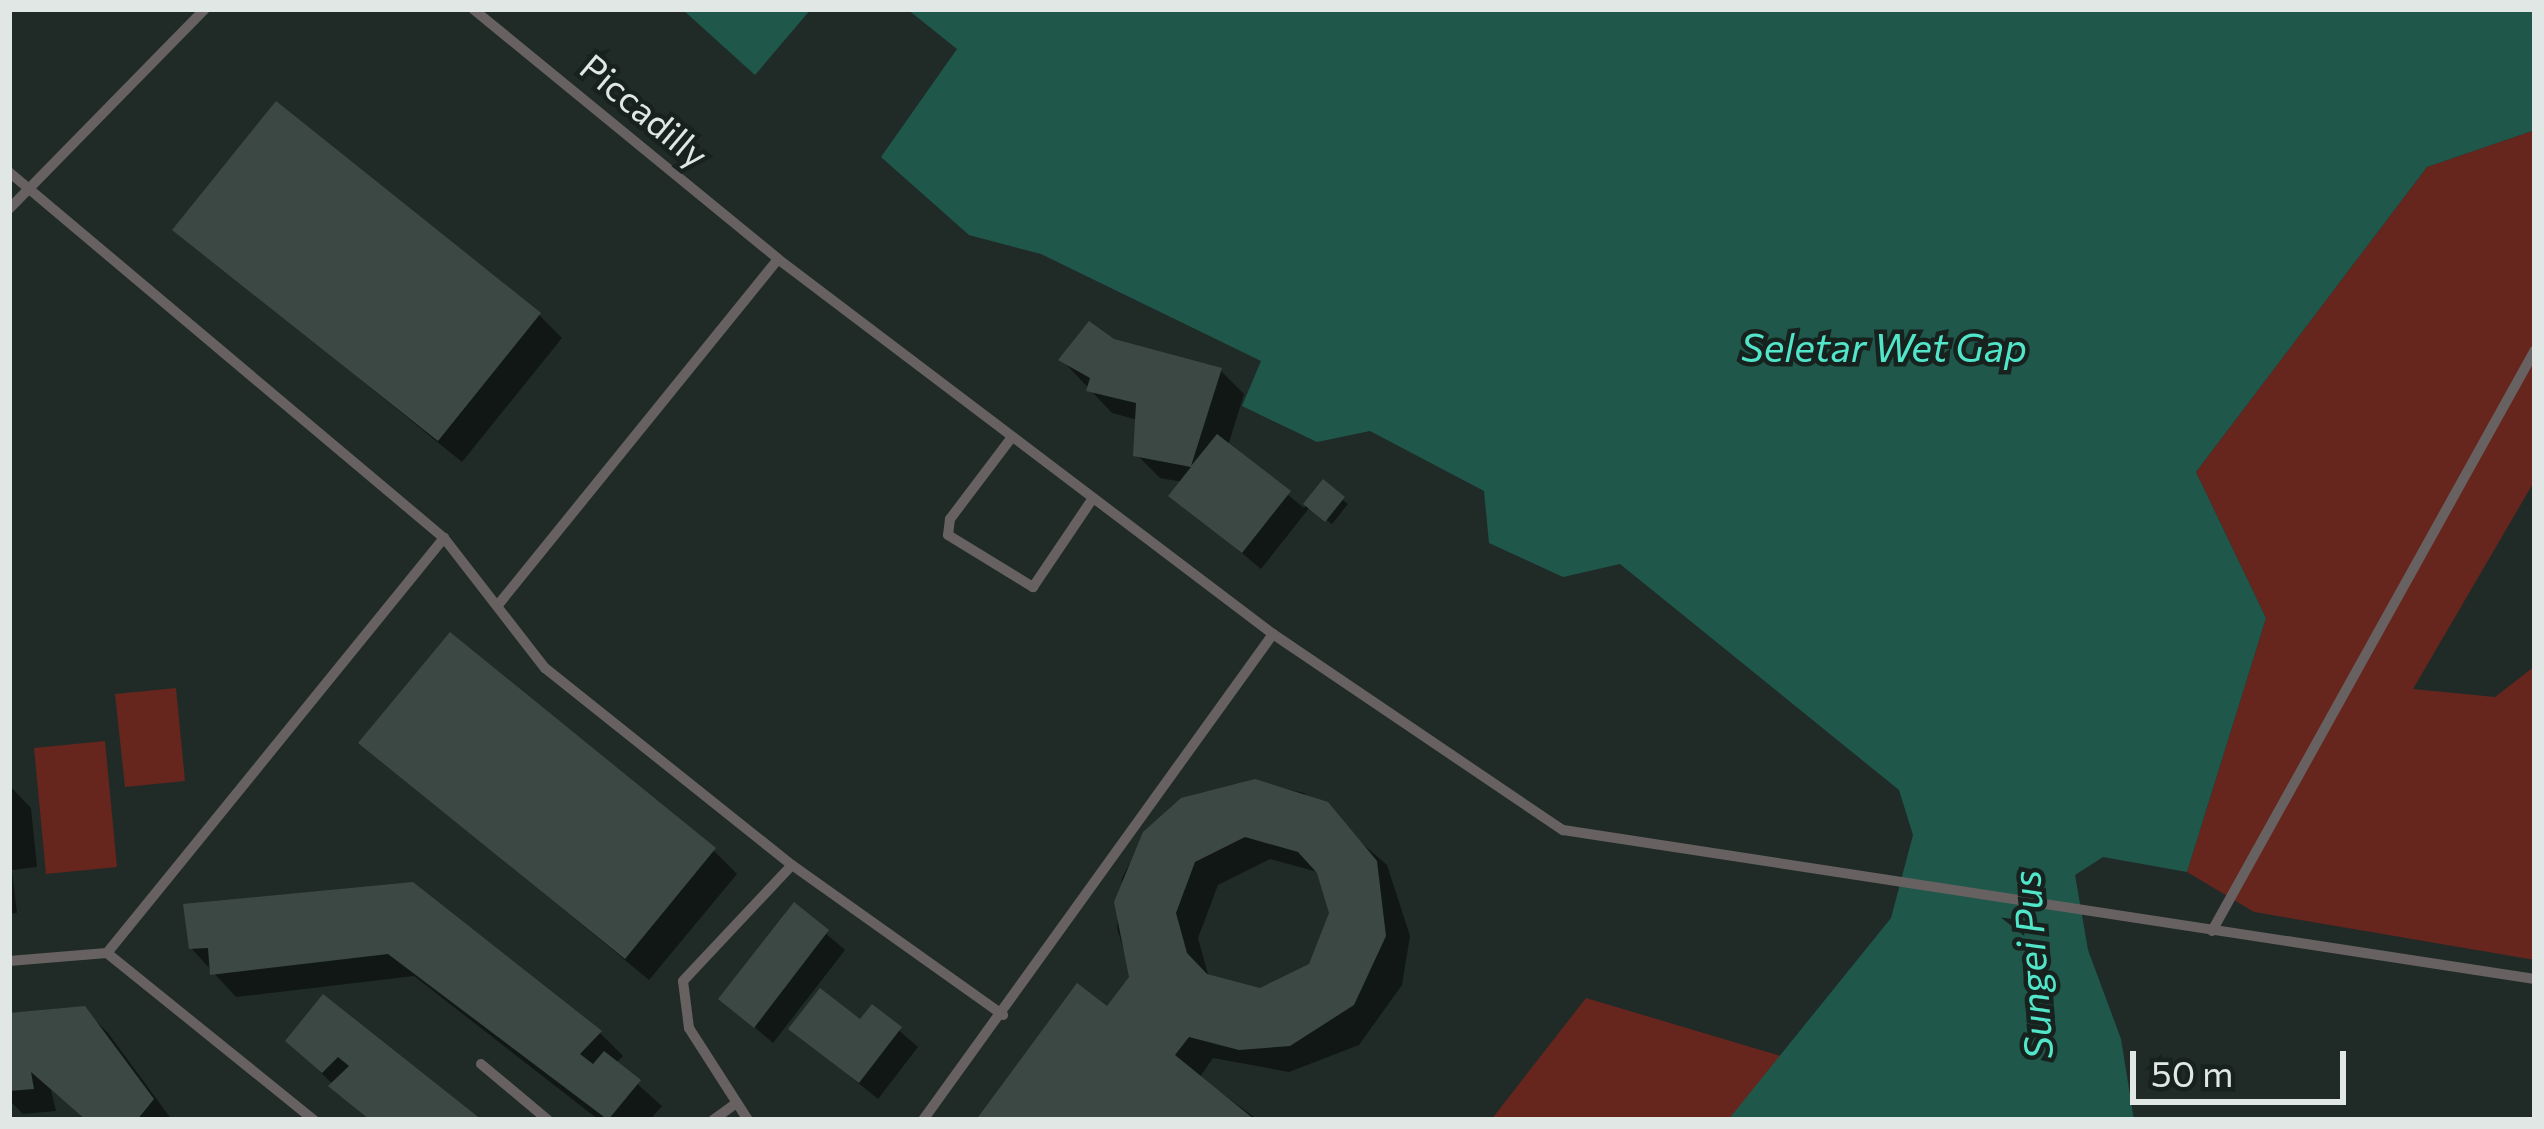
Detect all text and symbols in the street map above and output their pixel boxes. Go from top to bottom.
street label: Piccadilly [572,44,718,176]
water label: Seletar Wet Gap [1741,323,2027,369]
water label: Sungei Pus [2001,869,2061,1061]
scale bar [2136,1027,2352,1101]
text: 50 m [2151,1050,2233,1094]

